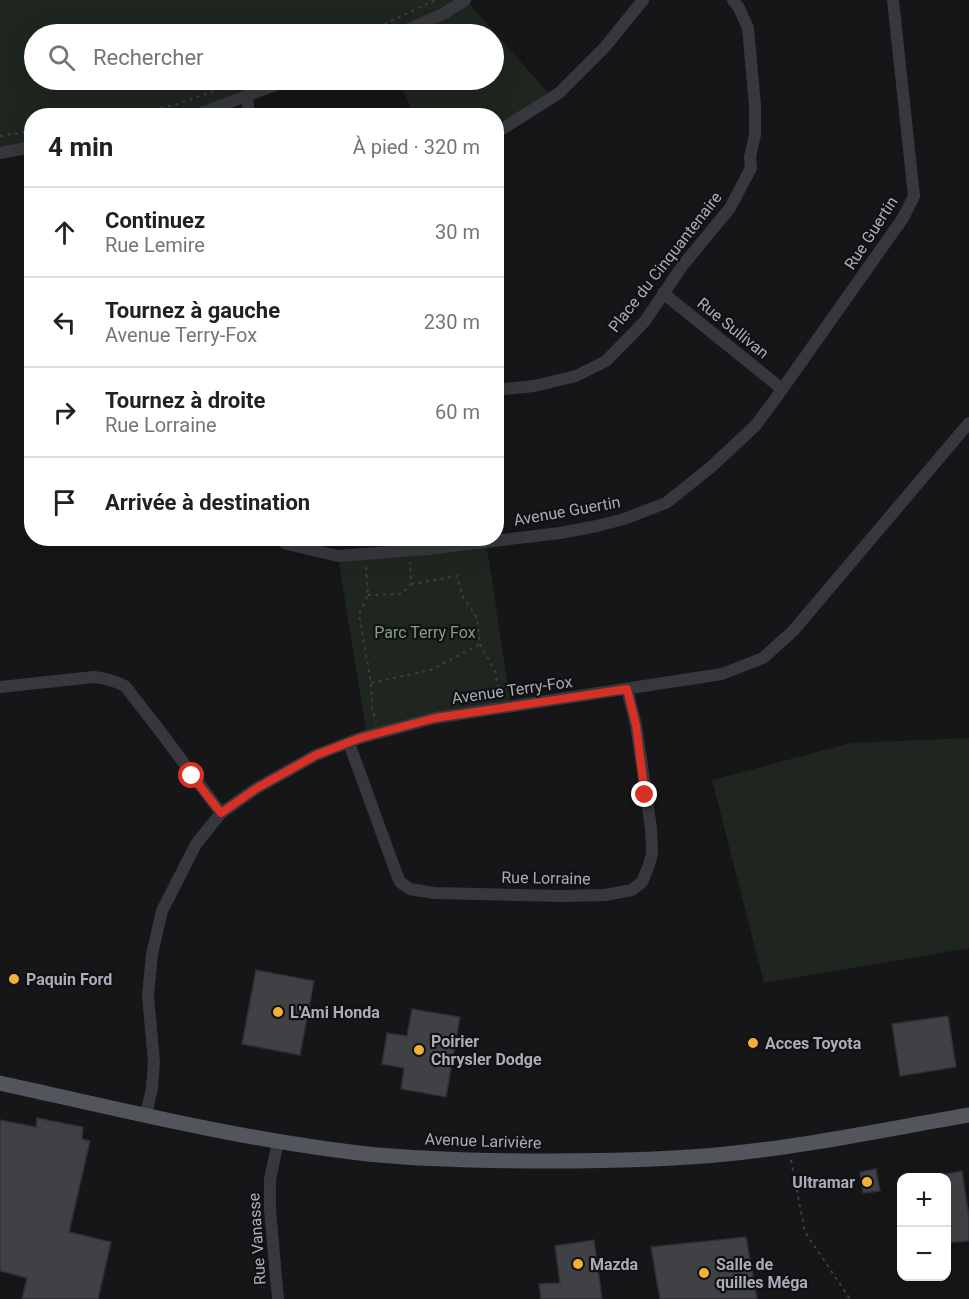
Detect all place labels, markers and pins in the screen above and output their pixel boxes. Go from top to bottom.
place label: Paquin Ford [26,970,112,989]
marker: Paquin Ford [7,972,21,986]
place label: L'Ami Honda [290,1003,380,1022]
marker: L'Ami Honda [271,1005,285,1019]
place label: Poirier Chrysler Dodge [431,1032,542,1069]
place label: Acces Toyota [765,1034,862,1053]
marker: Acces Toyota [746,1036,760,1050]
marker: Poirier Chrysler Dodge [412,1043,426,1057]
place label: Ultramar [792,1173,855,1192]
marker: Ultramar [860,1175,874,1189]
place label: Mazda [590,1255,639,1274]
place label: Salle de quilles Méga [716,1255,808,1292]
marker: Mazda [571,1257,585,1271]
marker: Salle de quilles Méga [697,1266,711,1280]

